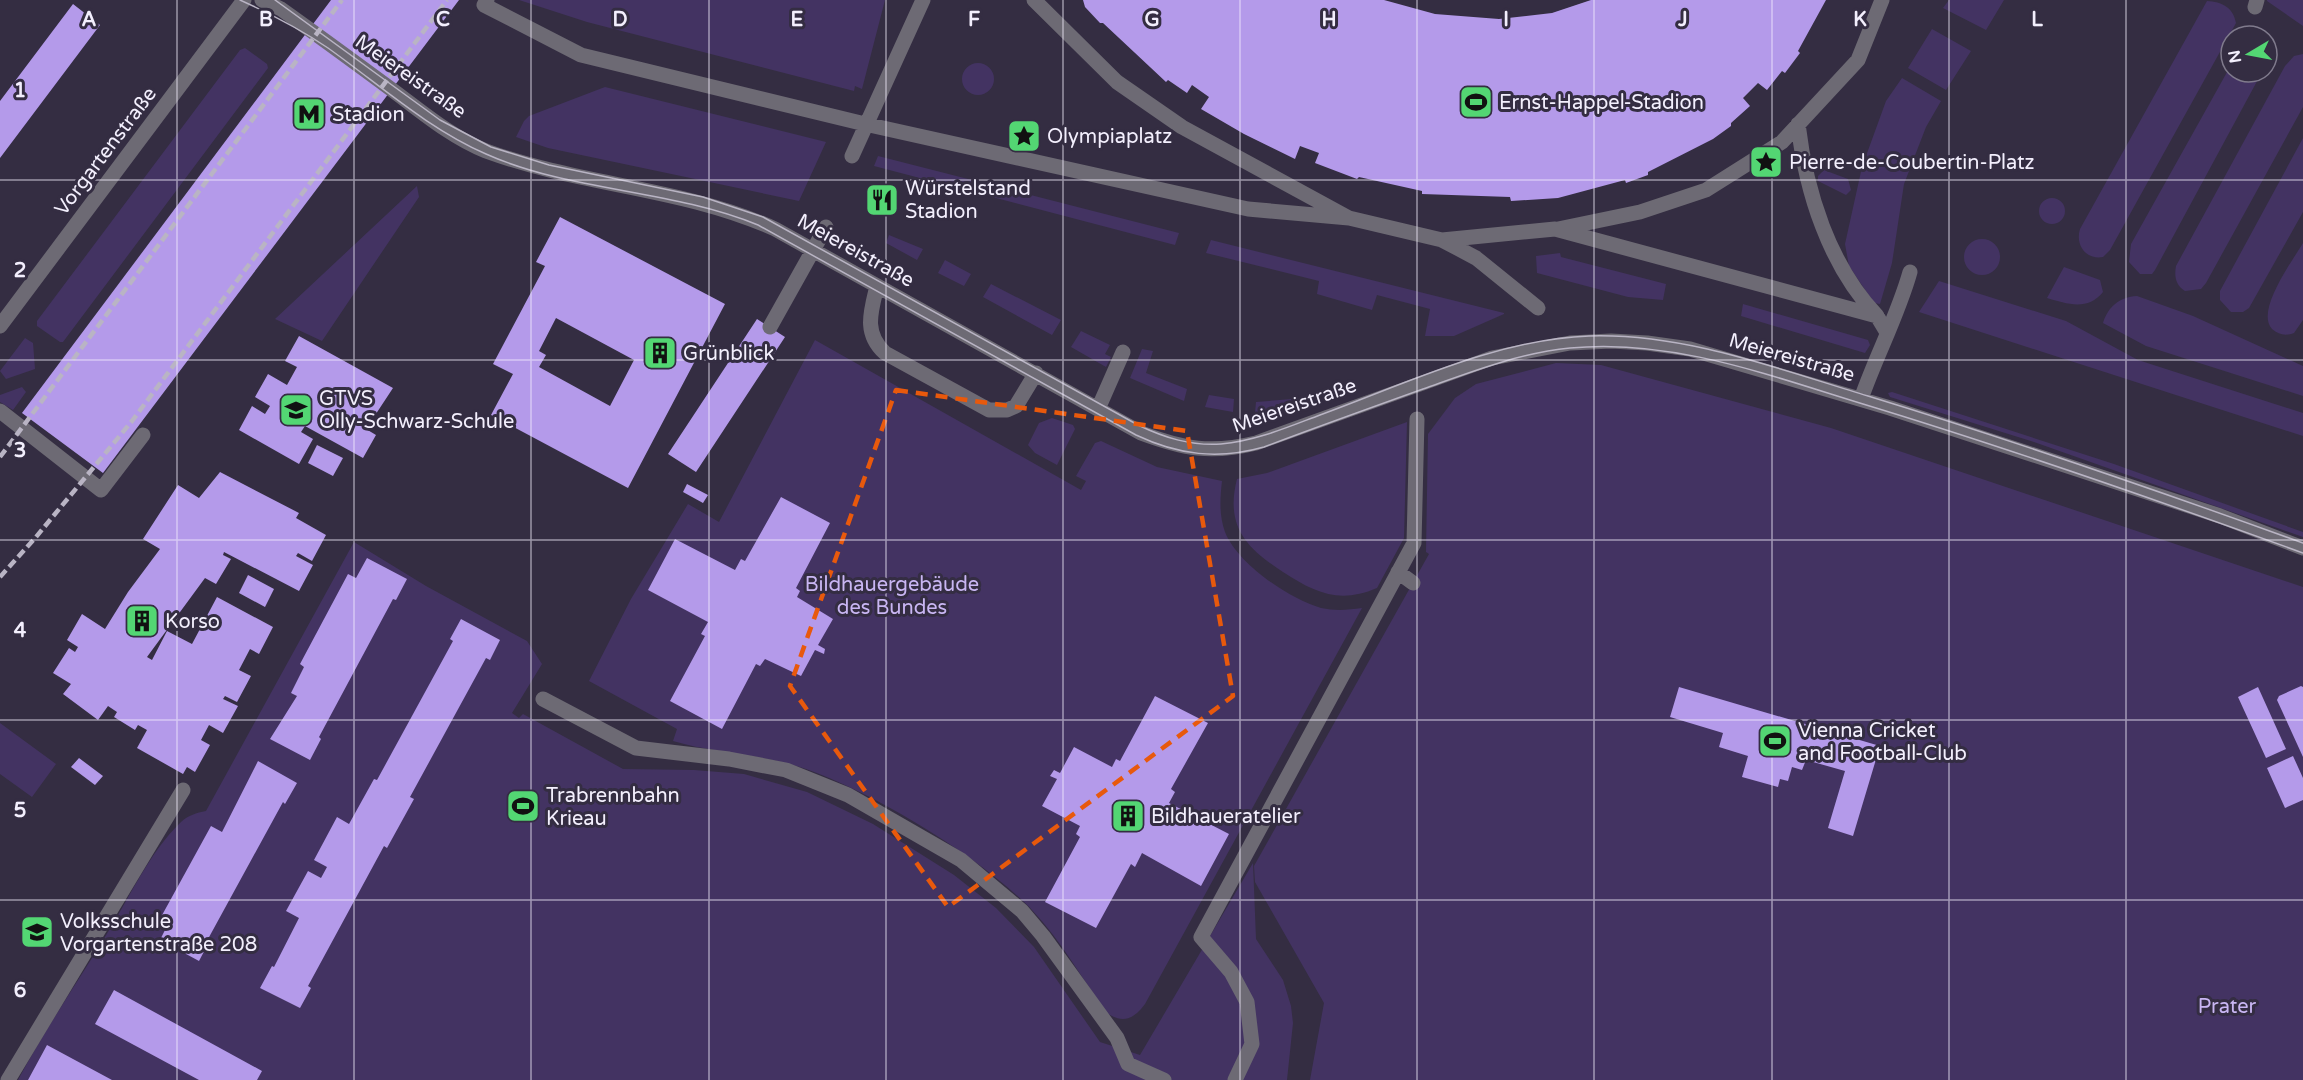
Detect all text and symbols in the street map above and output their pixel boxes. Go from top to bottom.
text: A [82,8,97,32]
text: B [259,8,273,32]
text: C [436,8,450,32]
text: D [612,8,628,32]
text: E [791,8,804,32]
text: F [968,8,980,32]
text: G [1144,8,1160,32]
text: H [1321,8,1337,32]
text: I [1503,8,1509,32]
text: J [1677,8,1688,32]
text: K [1853,8,1867,32]
text: L [2031,8,2043,32]
north arrow [2219,24,2279,84]
street label: Meiereistraße [350,30,471,124]
text: N [2224,48,2246,64]
text: 1 [14,79,26,103]
street label: Vorgartenstraße [50,83,162,220]
sports icon: Ernst-Happel-Stadion [1458,84,1494,120]
place label: Ernst-Happel-Stadion [1499,91,1704,115]
metro station icon: Stadion [291,96,327,132]
place label: Stadion [332,103,405,127]
place icon: Olympiaplatz [1006,118,1042,154]
place label: Olympiaplatz [1047,125,1172,149]
place icon: Pierre-de-Coubertin-Platz [1748,144,1784,180]
place label: Pierre-de-Coubertin-Platz [1789,151,2035,175]
place label: Würstelstand Stadion [905,177,1031,224]
restaurant icon: Würstelstand Stadion [864,182,900,218]
street label: Meiereistraße [793,209,918,293]
text: 2 [14,259,26,283]
street label: Meiereistraße [1726,329,1857,387]
building icon: Grünblick [642,335,678,371]
place label: Grünblick [683,342,774,366]
street label: Meiereistraße [1229,373,1360,438]
place label: GTVS Olly-Schwarz-Schule [319,387,514,434]
school or university icon: GTVS Olly-Schwarz-Schule [278,392,314,428]
text: 3 [14,439,26,463]
park label: Bildhauergebäude des Bundes [805,573,979,620]
building icon: Korso [124,603,160,639]
place label: Korso [165,610,220,634]
text: 4 [14,619,27,643]
place label: Vienna Cricket and Football-Club [1798,719,1967,766]
sports icon: Vienna Cricket and Football-Club [1757,723,1793,759]
place label: Trabrennbahn Krieau [546,784,680,831]
sports icon: Trabrennbahn Krieau [505,788,541,824]
building icon: Bildhaueratelier [1110,798,1146,834]
text: 5 [14,799,26,823]
place label: Bildhaueratelier [1151,805,1301,829]
place label: Volksschule Vorgartenstraße 208 [60,910,257,957]
school or university icon: Volksschule Vorgartenstraße 208 [19,914,55,950]
text: 6 [14,979,26,1003]
park label: Prater [2198,995,2257,1019]

